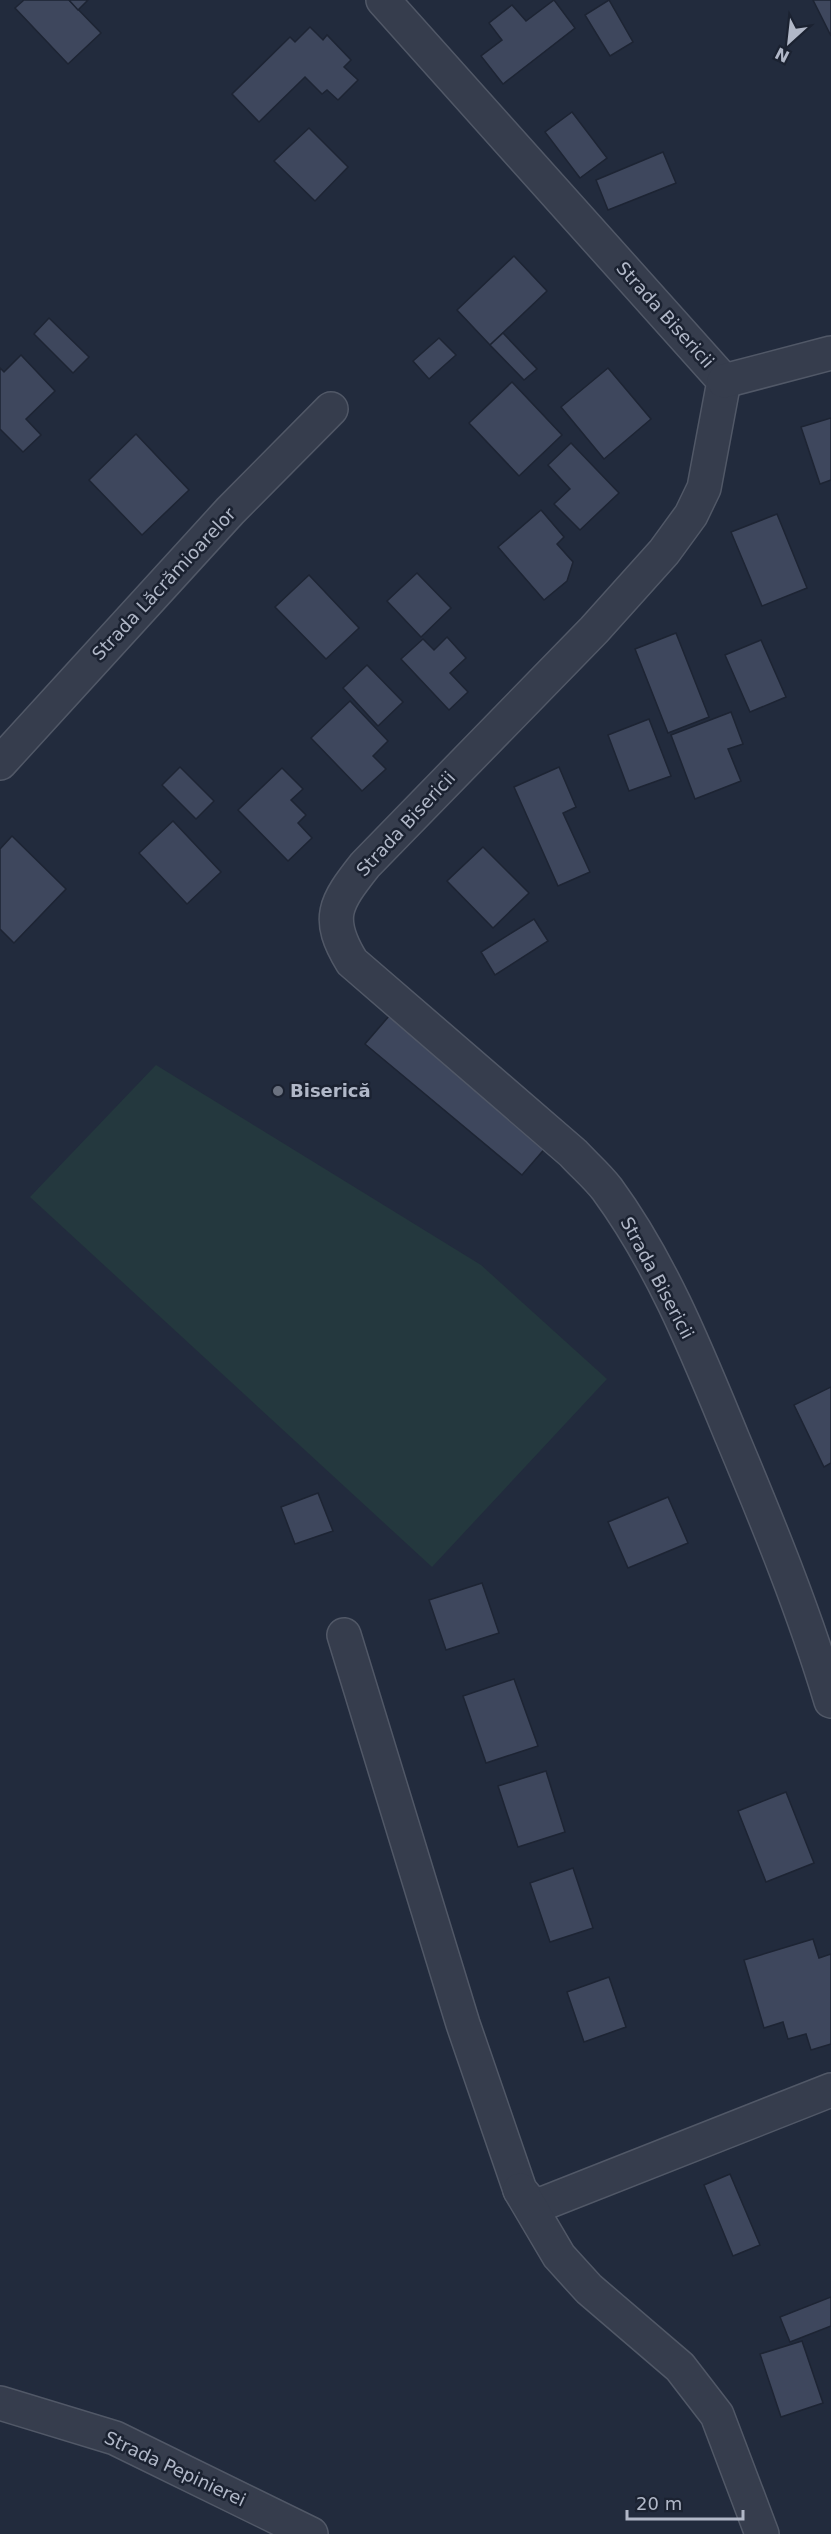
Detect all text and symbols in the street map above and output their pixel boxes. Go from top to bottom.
north arrow [759,12,819,72]
text: N [772,43,793,66]
street label: Strada Bisericii [612,257,718,372]
street label: Strada Lăcrămioarelor [88,503,240,664]
street label: Strada Bisericii [352,767,459,880]
place label: Biserică [290,1080,371,1101]
marker: Biserică [271,1084,285,1098]
street label: Strada Bisericii [616,1213,698,1342]
street label: Strada Pepinierei [101,2427,249,2510]
scale bar [627,2483,742,2521]
text: 20 m [636,2493,682,2514]

